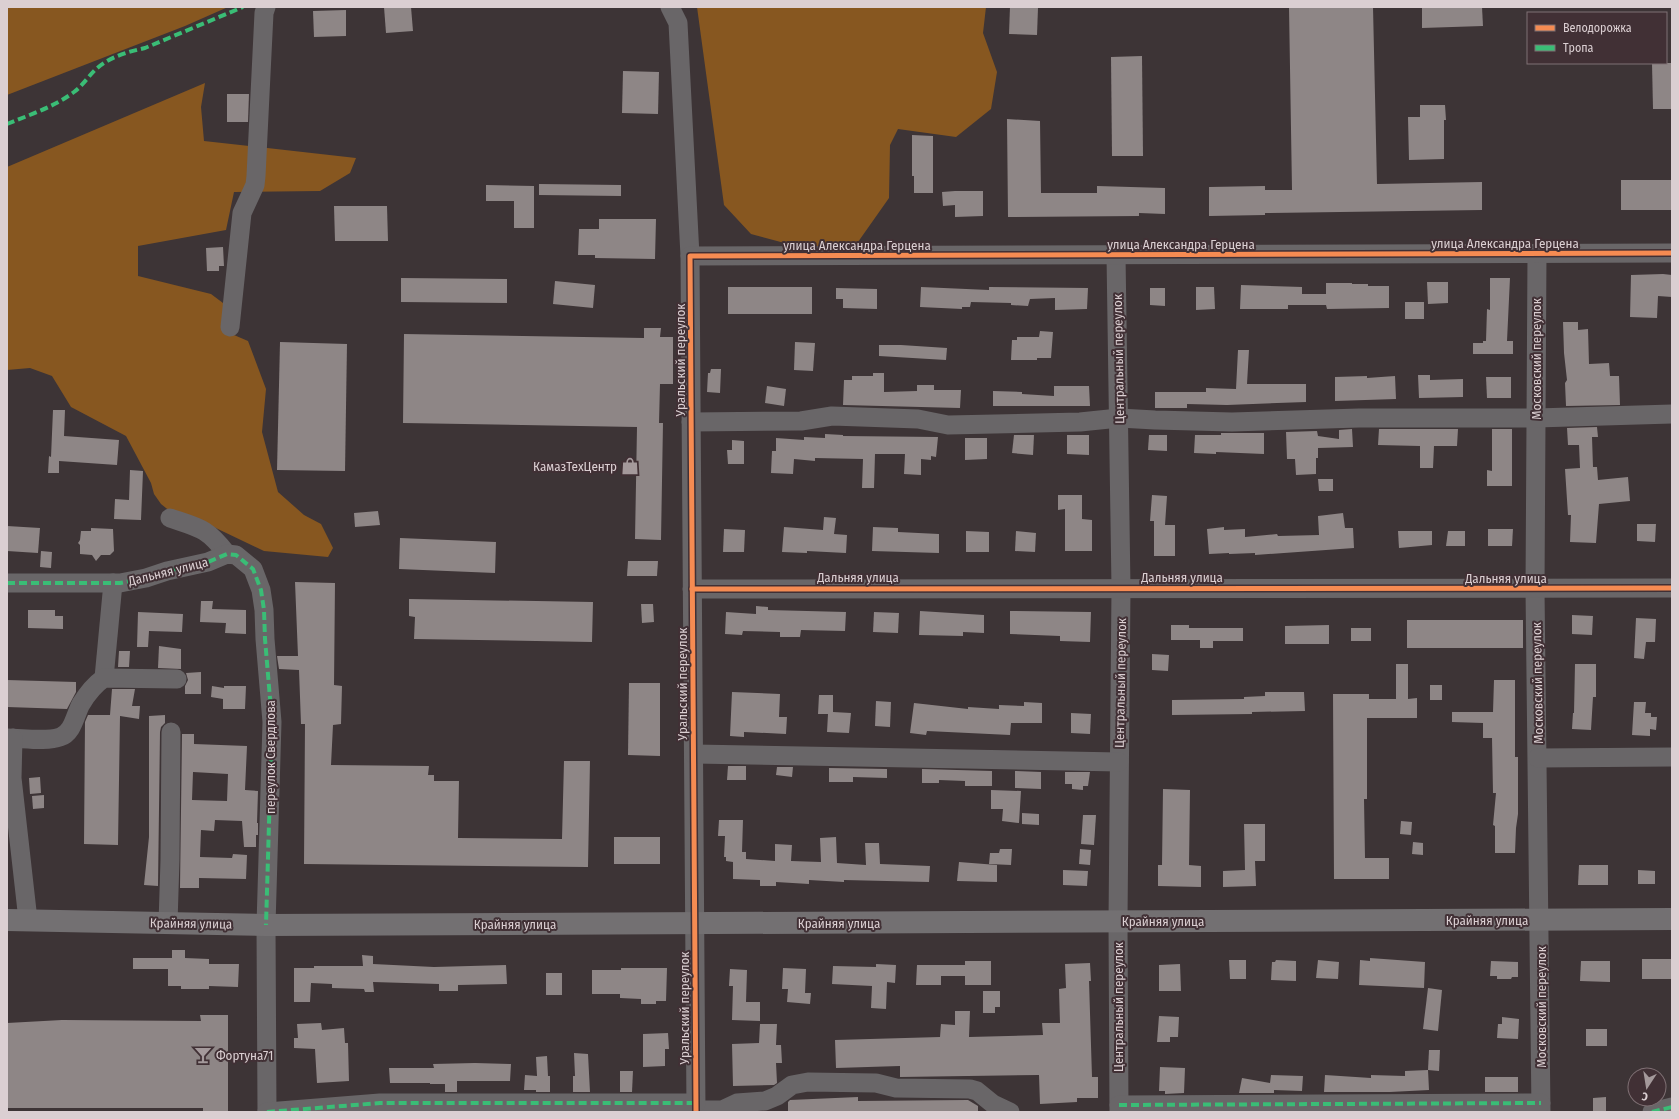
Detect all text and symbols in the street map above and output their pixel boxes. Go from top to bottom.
legend [1527,12,1667,64]
text: Велодорожка [1563,21,1632,35]
text: Тропа [1563,41,1594,55]
street label: улица Александра Герцена [1431,236,1579,251]
street label: улица Александра Герцена [1107,237,1255,252]
street label: улица Александра Герцена [783,238,931,253]
street label: Центральный переулок [1110,294,1127,424]
street label: Московский переулок [1529,298,1544,420]
street label: Уральский переулок [673,304,688,417]
shop icon: КамазТехЦентр [620,456,640,476]
place label: КамазТехЦентр [533,459,617,474]
street label: Дальняя улица [126,554,210,589]
street label: Дальняя улица [816,570,899,585]
street label: Дальняя улица [1140,570,1223,585]
street label: Дальняя улица [1464,571,1547,586]
street label: Центральный переулок [1112,618,1129,748]
street label: Московский переулок [1529,622,1546,744]
street label: Уральский переулок [675,628,690,741]
street label: переулок Свердлова [263,700,278,814]
street label: Крайняя улица [1446,913,1528,928]
street label: Крайняя улица [1122,914,1204,929]
street label: Крайняя улица [150,915,232,932]
street label: Крайняя улица [798,916,880,931]
street label: Крайняя улица [474,917,556,932]
street label: Центральный переулок [1111,942,1126,1072]
street label: Московский переулок [1534,946,1549,1068]
street label: Уральский переулок [677,952,692,1065]
bar icon: Фортуна71 [193,1045,213,1065]
place label: Фортуна71 [216,1048,273,1063]
north arrow [1627,1067,1667,1107]
text: С [1641,1089,1649,1103]

